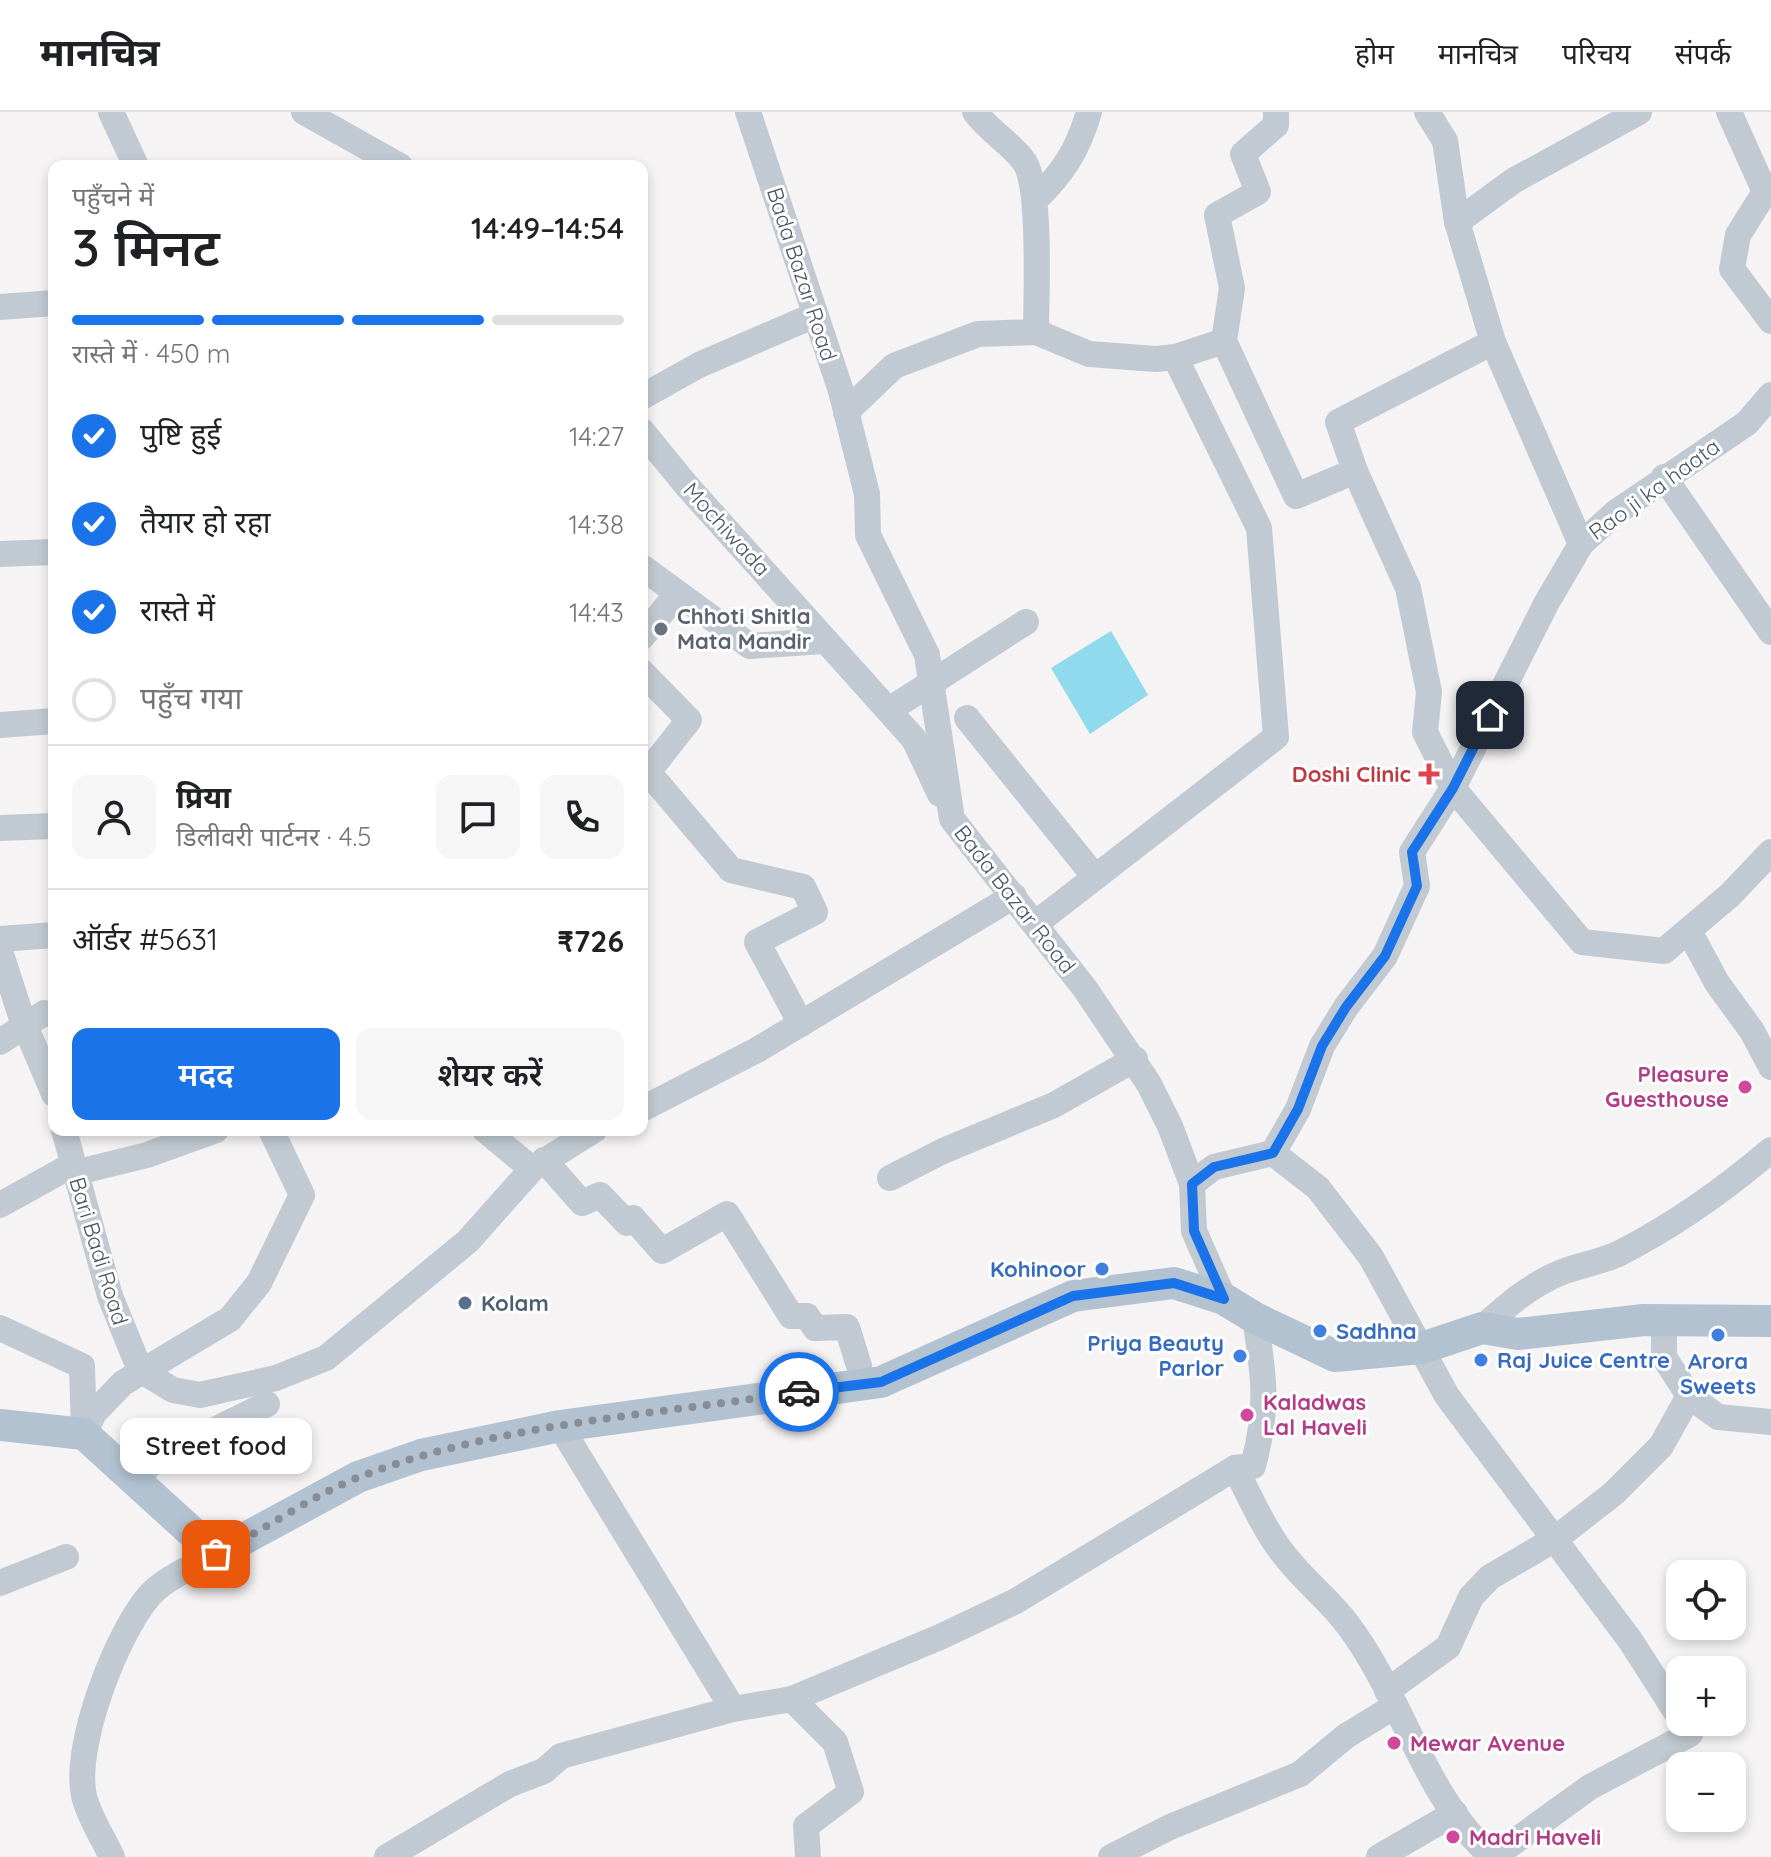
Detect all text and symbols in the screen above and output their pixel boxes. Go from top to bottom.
text: मानचित्र [40,28,160,76]
text: होम [1355,36,1394,71]
text: मानचित्र [1438,36,1518,71]
text: परिचय [1562,36,1631,71]
text: संपर्क [1675,36,1731,71]
text: पहुँचने में [72,180,154,213]
street label: Bada Bazar Road [761,184,843,364]
text: 14:49–14:54 [471,209,624,247]
text: 3 मिनट [72,214,220,279]
text: रास्ते में · 450 m [72,337,231,370]
icon: check [72,414,116,458]
text: पुष्टि हुई [140,415,221,453]
text: 14:27 [569,420,624,453]
street label: Rao ji ka haata [1583,432,1725,546]
street label: Mochiwada [678,476,776,582]
icon: check [72,502,116,546]
text: तैयार हो रहा [140,503,271,541]
text: 14:38 [569,508,624,541]
icon: check [72,590,116,634]
text: रास्ते में [140,591,215,629]
text: 14:43 [569,596,624,629]
place label: Chhoti Shitla Mata Mandir [677,602,812,655]
marker: Chhoti Shitla Mata Mandir [652,620,670,638]
text: पहुँच गया [140,679,242,717]
pin [1456,681,1524,749]
icon: home [1468,693,1512,737]
place label: Doshi Clinic [1292,760,1411,788]
marker: Doshi Clinic [1418,763,1440,785]
button: person [72,775,156,859]
button: chat [436,775,520,859]
button: phone [540,775,624,859]
text: प्रिया [176,778,231,816]
street label: Bada Bazar Road [948,819,1082,979]
text: डिलीवरी पार्टनर · 4.5 [176,820,371,853]
text: ऑर्डर #5631 [72,920,218,958]
text: ₹726 [557,922,624,960]
button: मदद [72,1028,340,1120]
button: शेयर करें [356,1028,624,1120]
place label: Pleasure Guesthouse [1605,1060,1729,1113]
marker: Pleasure Guesthouse [1736,1078,1754,1096]
street label: Bari Badi Road [63,1174,135,1328]
place label: Kohinoor [990,1255,1086,1283]
marker: Kohinoor [1093,1260,1111,1278]
place label: Kolam [481,1289,549,1317]
marker: Kolam [456,1294,474,1312]
place label: Sadhna [1336,1317,1417,1345]
marker: Sadhna [1311,1322,1329,1340]
marker: Arora Sweets [1709,1326,1727,1344]
place label: Priya Beauty Parlor [1087,1329,1224,1382]
place label: Raj Juice Centre [1497,1346,1670,1374]
marker: Priya Beauty Parlor [1231,1347,1249,1365]
place label: Arora Sweets [1680,1347,1756,1400]
marker: Raj Juice Centre [1472,1351,1490,1369]
courier [759,1352,839,1432]
icon: car [777,1370,821,1414]
place label: Kaladwas Lal Haveli [1263,1388,1367,1441]
marker: Kaladwas Lal Haveli [1238,1406,1256,1424]
callout: Street food [120,1418,312,1474]
text: Street food [145,1429,287,1462]
pin [182,1520,250,1588]
icon: bag [194,1532,238,1576]
map controls [1666,1560,1746,1832]
button: locate [1666,1560,1746,1640]
button: + [1666,1656,1746,1736]
place label: Mewar Avenue [1410,1729,1565,1757]
marker: Mewar Avenue [1385,1734,1403,1752]
button: − [1666,1752,1746,1832]
place label: Madri Haveli [1469,1823,1601,1851]
marker: Madri Haveli [1444,1828,1462,1846]

